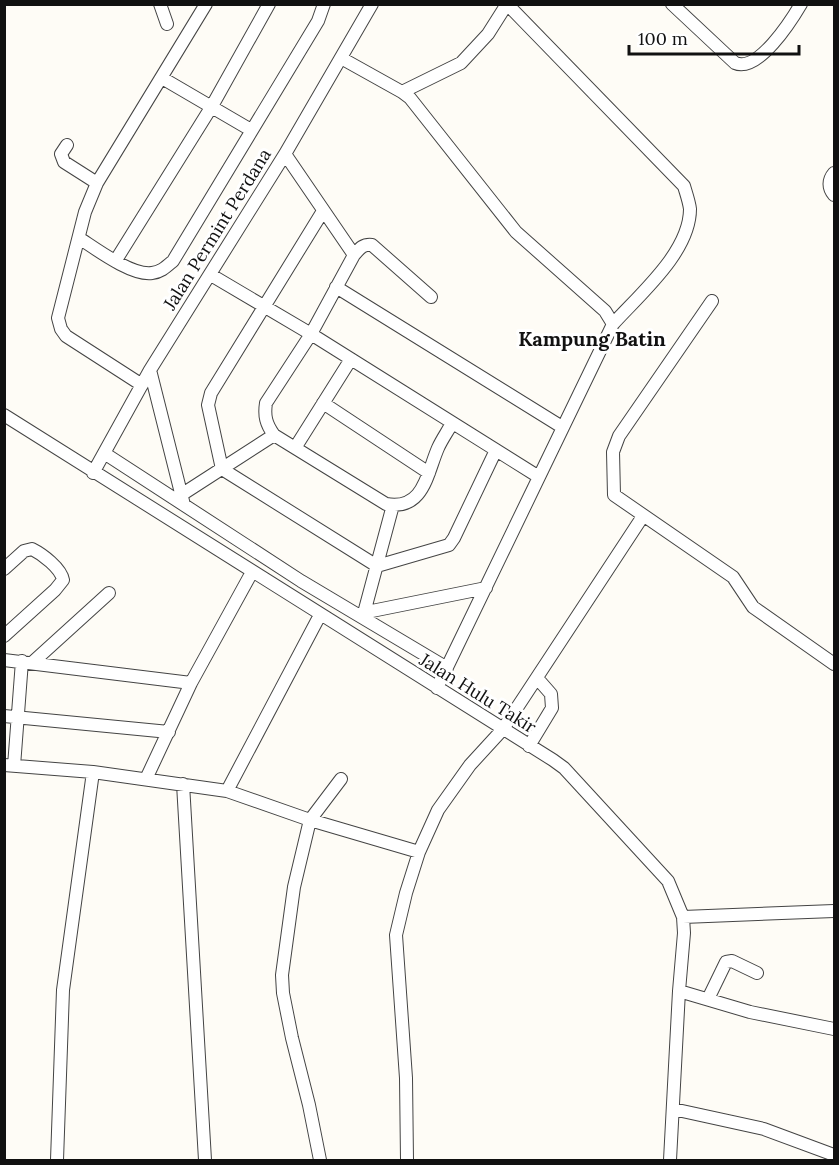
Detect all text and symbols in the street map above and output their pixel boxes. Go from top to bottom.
scale bar [629,18,798,56]
text: 100 m [638,27,688,50]
street label: Jalan Permint Perdana [157,144,276,315]
district label: Kampung Batin [518,326,666,351]
street label: Jalan Hulu Takir [415,647,541,738]

